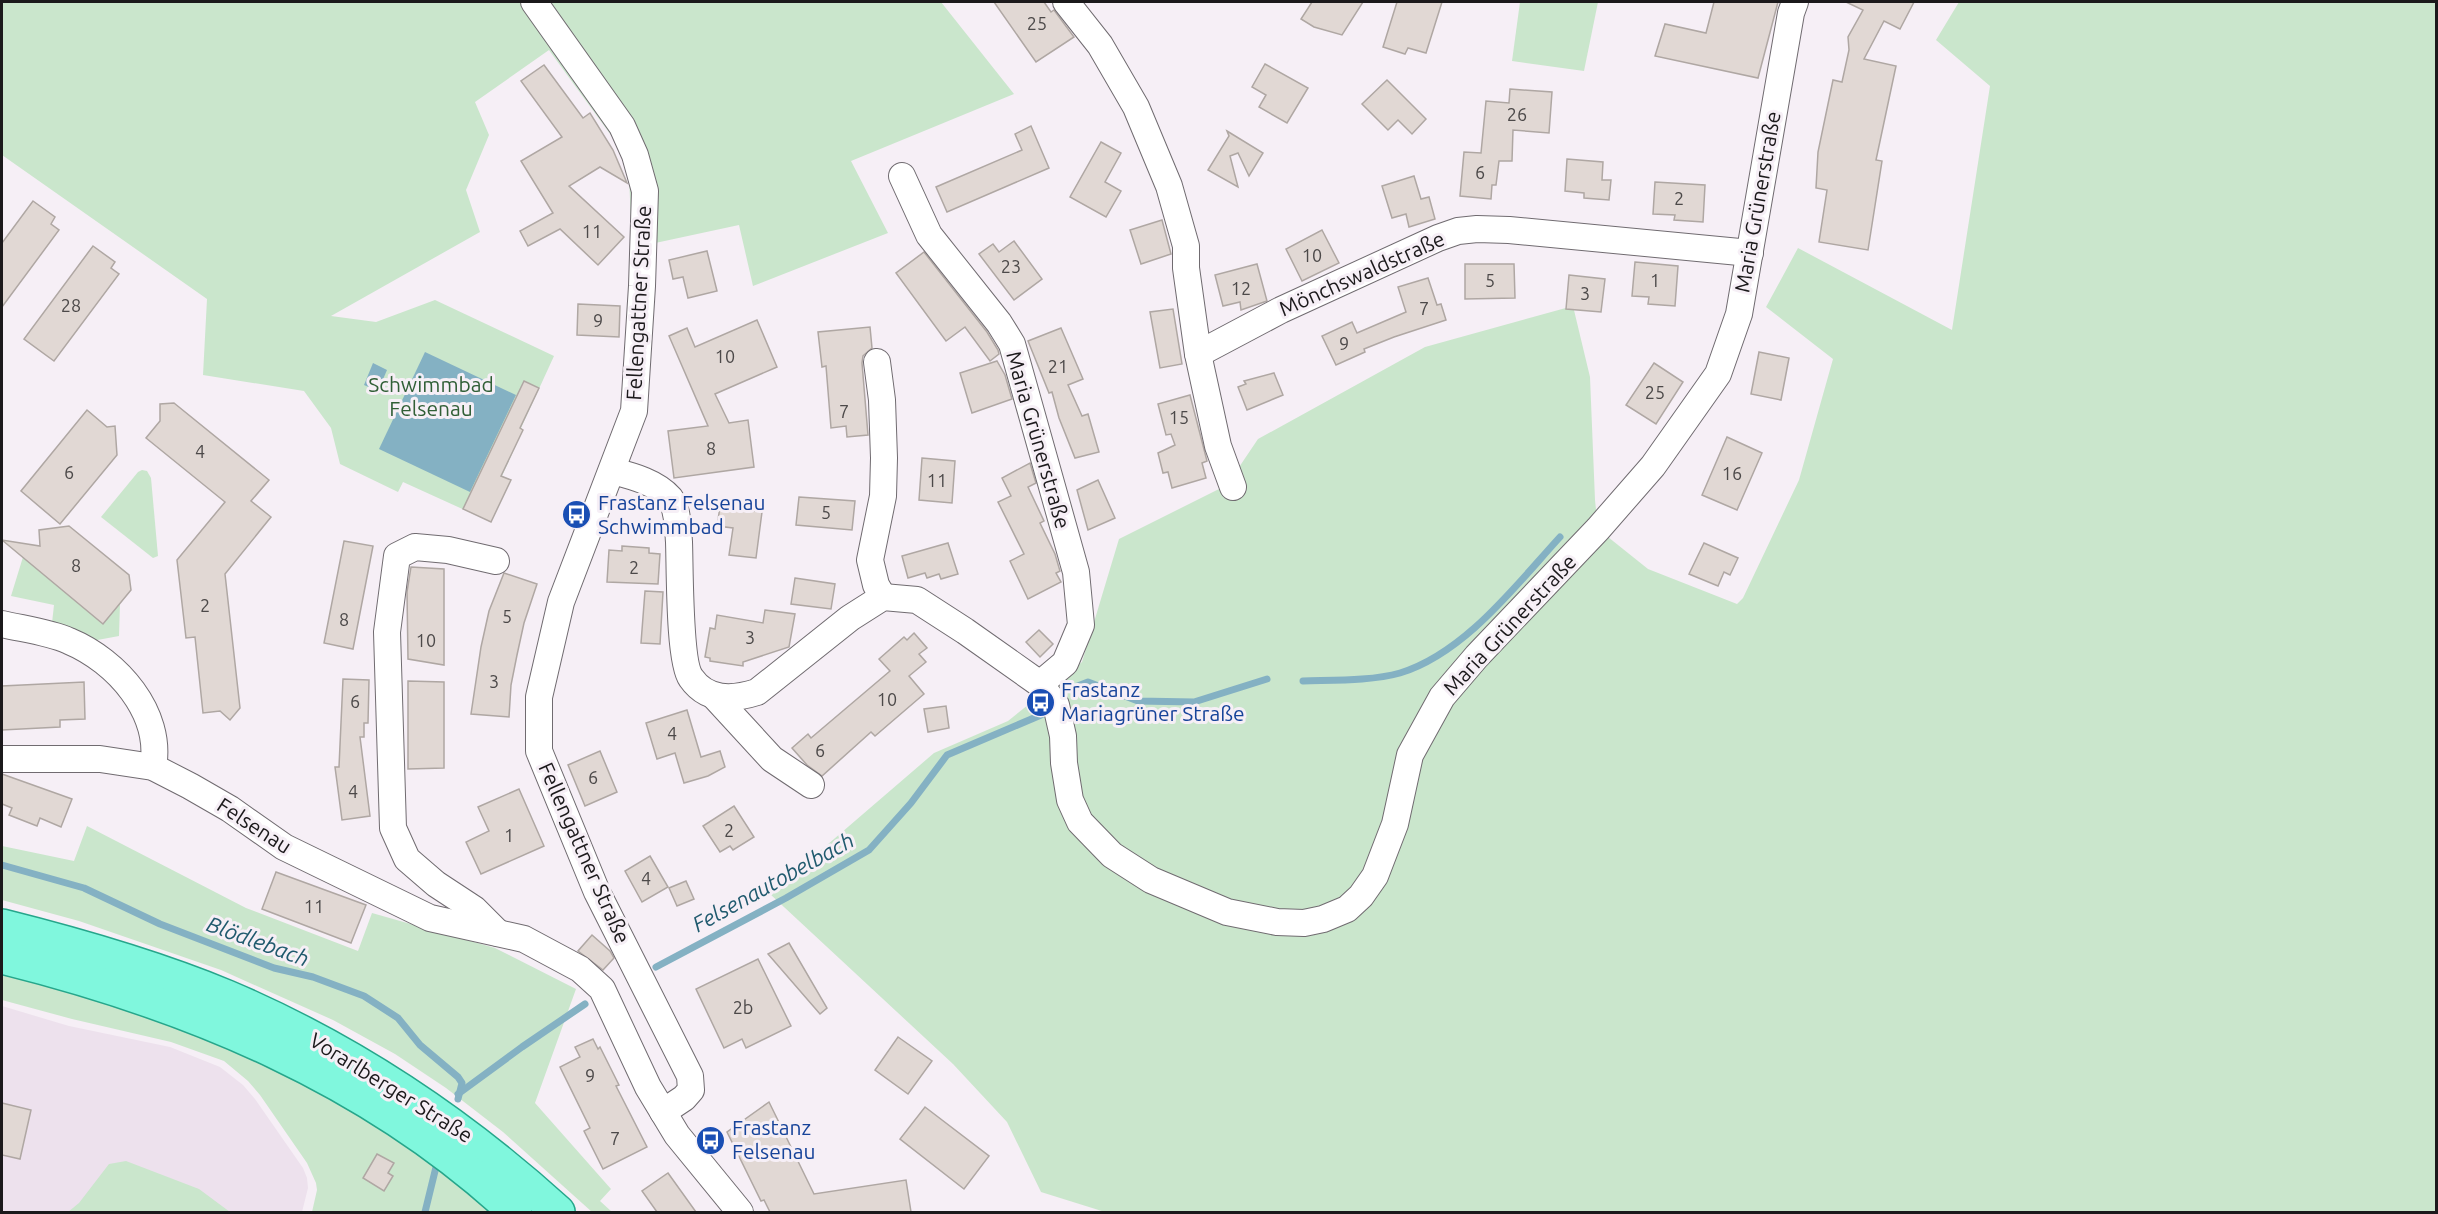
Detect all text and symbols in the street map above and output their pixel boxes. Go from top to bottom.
house number: 25 [1027,13,1047,33]
house number: 26 [1507,104,1527,124]
street label: Maria Grünerstraße [1729,109,1785,294]
house number: 6 [1475,162,1485,182]
house number: 2 [1674,188,1684,208]
street label: Fellengattner Straße [621,205,655,401]
house number: 11 [582,221,602,241]
street label: Mönchswaldstraße [1275,226,1448,320]
house number: 10 [1302,245,1322,265]
house number: 23 [1001,256,1021,276]
house number: 5 [1485,270,1495,290]
house number: 1 [1650,270,1660,290]
house number: 12 [1231,278,1251,298]
house number: 3 [1580,283,1590,303]
house number: 28 [61,295,81,315]
house number: 7 [1419,298,1429,318]
house number: 9 [593,310,603,330]
house number: 9 [1339,333,1349,353]
house number: 10 [715,346,735,366]
street label: Maria Grünerstraße [1002,348,1076,531]
house number: 21 [1048,356,1068,376]
park label: Schwimmbad Felsenau [368,372,494,420]
house number: 25 [1645,382,1665,402]
house number: 7 [839,401,849,421]
house number: 15 [1169,407,1189,427]
house number: 8 [706,438,716,458]
house number: 4 [195,441,205,461]
house number: 6 [64,462,74,482]
house number: 16 [1722,463,1742,483]
house number: 11 [927,470,947,490]
place label: Frastanz Felsenau Schwimmbad [598,490,766,538]
bus stop icon: Frastanz Felsenau Schwimmbad [561,499,593,531]
house number: 5 [821,502,831,522]
street label: Maria Grünerstraße [1438,549,1581,700]
house number: 8 [71,555,81,575]
house number: 2 [629,557,639,577]
house number: 2 [200,595,210,615]
house number: 5 [502,606,512,626]
house number: 8 [339,609,349,629]
house number: 3 [745,627,755,647]
house number: 10 [416,630,436,650]
house number: 3 [489,671,499,691]
place label: Frastanz Mariagrüner Straße [1061,677,1245,725]
bus stop icon: Frastanz Mariagrüner Straße [1024,686,1056,718]
house number: 10 [877,689,897,709]
house number: 6 [350,691,360,711]
house number: 4 [667,723,677,743]
house number: 6 [815,740,825,760]
street label: Fellengattner Straße [534,759,636,947]
house number: 6 [588,767,598,787]
house number: 4 [348,781,358,801]
street label: Felsenau [213,792,296,858]
house number: 2 [724,820,734,840]
house number: 1 [504,825,514,845]
water label: Felsenautobelbach [688,827,858,936]
house number: 4 [641,868,651,888]
house number: 11 [304,896,324,916]
water label: Blödlebach [204,910,313,971]
house number: 2b [733,997,753,1017]
street label: Vorarlberger Straße [306,1027,477,1147]
house number: 9 [585,1065,595,1085]
place label: Frastanz Felsenau [732,1115,816,1163]
bus stop icon: Frastanz Felsenau [695,1124,727,1156]
house number: 7 [610,1128,620,1148]

